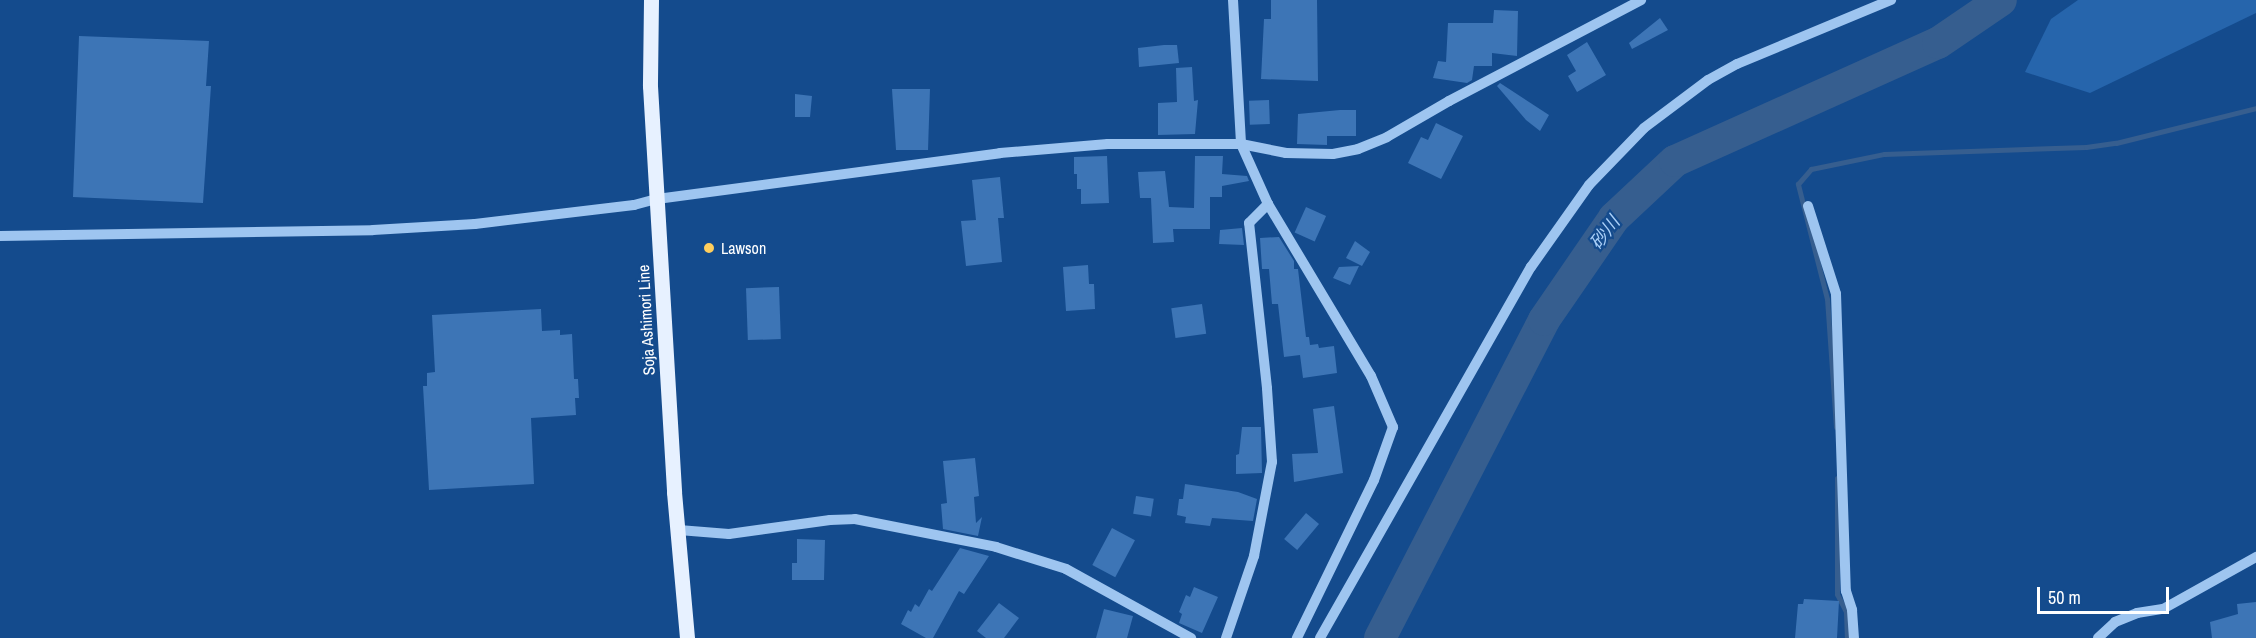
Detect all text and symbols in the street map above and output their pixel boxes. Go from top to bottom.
water label: 砂川 [1586,212,1624,254]
place label: Lawson [721,238,766,258]
marker: Lawson [702,241,716,255]
street label: Soja Ashimori Line [633,264,659,376]
scale bar [2040,575,2172,613]
text: 50 m [2048,585,2081,610]

